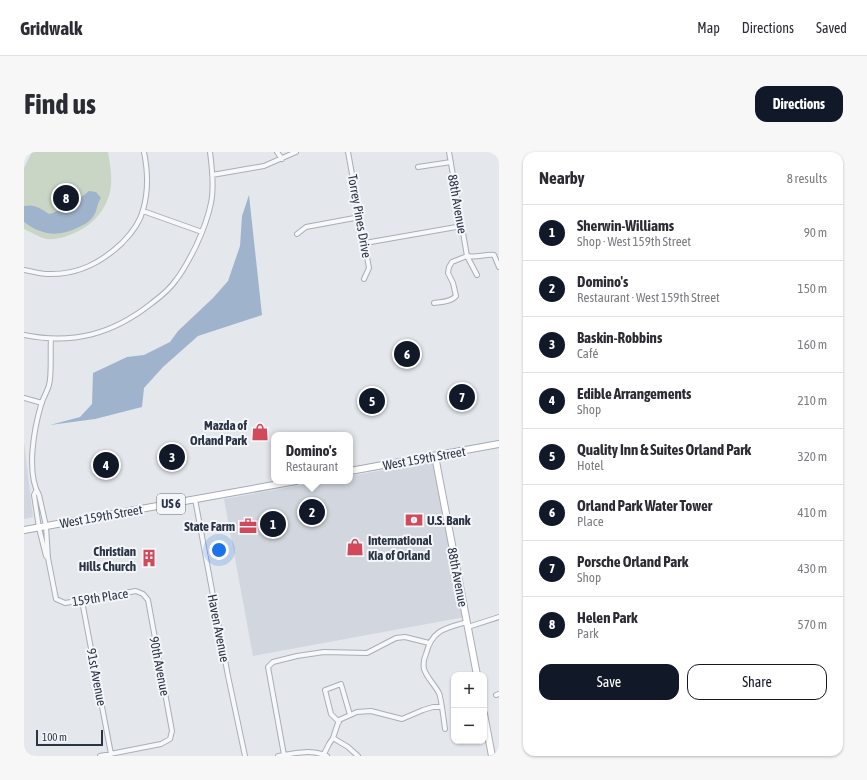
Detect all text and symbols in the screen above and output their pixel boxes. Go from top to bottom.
text: Gridwalk [20,17,82,39]
text: Map [697,20,720,36]
text: Directions [742,20,794,36]
text: Saved [816,20,847,36]
button: Directions [755,86,843,122]
text: Find us [24,88,96,120]
text: Nearby [539,168,585,188]
text: 8 results [787,171,827,186]
street label: Torrey Pines Drive [345,173,374,259]
street label: 88th Avenue [445,173,470,235]
pin: 8 [53,183,79,213]
text: Sherwin-Williams [577,217,674,234]
text: 1 [549,225,555,240]
text: 90 m [804,225,827,240]
text: Shop · West 159th Street [577,234,691,249]
text: Domino's [577,273,628,290]
text: 2 [549,281,555,296]
text: 150 m [798,281,827,296]
text: Restaurant · West 159th Street [577,290,720,305]
text: Baskin-Robbins [577,329,662,346]
text: 3 [549,337,555,352]
text: 160 m [798,337,827,352]
pin: 6 [394,339,420,369]
text: Café [577,346,598,361]
pin: 7 [449,382,475,412]
text: Edible Arrangements [577,385,691,402]
pin: 5 [359,386,385,416]
text: 4 [549,393,555,408]
text: 210 m [798,393,827,408]
text: Shop [577,402,601,417]
place label: Mazda of Orland Park [190,418,247,448]
shop icon: Mazda of Orland Park [250,422,270,442]
popup [271,432,353,484]
text: Quality Inn & Suites Orland Park [577,441,751,458]
pin: 3 [159,442,185,472]
text: Domino's [286,442,337,459]
street label: West 159th Street [382,444,467,473]
text: 5 [549,449,555,464]
text: 320 m [798,449,827,464]
pin: 4 [93,450,119,480]
text: Hotel [577,458,604,473]
text: Restaurant [286,459,338,474]
road number: US 6 [157,494,185,514]
pin: 2 [299,497,325,527]
text: Orland Park Water Tower [577,497,712,514]
street label: West 159th Street [59,502,144,531]
text: 6 [549,505,555,520]
text: 410 m [798,505,827,520]
pin: 1 [260,509,286,539]
bank icon: U.S. Bank [404,510,424,530]
place label: U.S. Bank [427,513,471,528]
text: Place [577,514,604,529]
office icon: State Farm [238,516,258,536]
place label: State Farm [184,519,235,534]
place label: International Kia of Orland [368,533,433,563]
shop icon: International Kia of Orland [345,537,365,557]
your location [209,540,229,560]
place label: Christian Hills Church [79,544,136,574]
street label: 88th Avenue [444,546,471,608]
building icon: Christian Hills Church [139,548,159,568]
text: Porsche Orland Park [577,553,688,570]
text: 7 [549,561,555,576]
text: 430 m [798,561,827,576]
text: Shop [577,570,601,585]
street label: 159th Place [71,586,129,609]
street label: Haven Avenue [205,593,232,663]
text: Helen Park [577,609,638,626]
text: 8 [549,617,555,632]
text: 570 m [798,617,827,632]
text: Park [577,626,599,641]
street label: 90th Avenue [146,635,173,697]
street label: 91st Avenue [84,647,109,707]
button: Save [539,664,679,700]
button: Share [687,664,827,700]
map controls [451,672,487,744]
button: + [451,672,487,708]
button: − [451,708,487,744]
scale bar [36,728,103,747]
text: 100 m [42,731,67,743]

